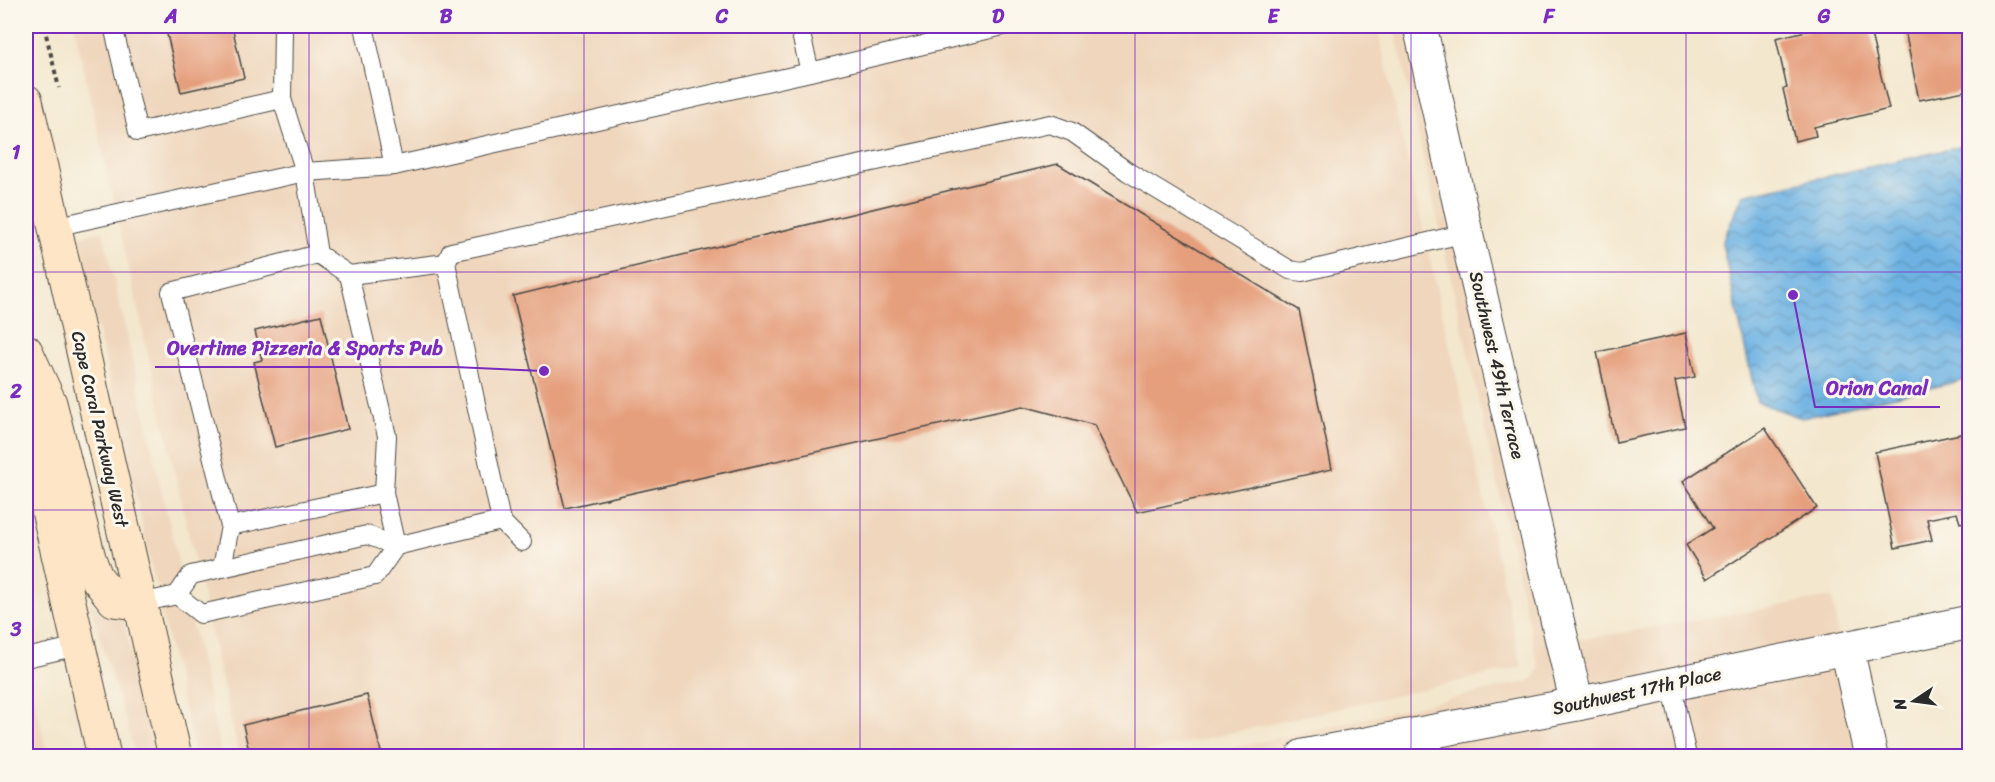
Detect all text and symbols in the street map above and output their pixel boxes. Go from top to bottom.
text: A [163,0,178,34]
text: B [440,0,453,34]
text: C [715,0,729,34]
text: D [992,0,1005,34]
text: E [1267,0,1280,34]
text: F [1543,0,1556,34]
text: G [1817,0,1831,34]
text: 1 [12,135,21,170]
street label: Southwest 49th Terrace [1460,268,1534,462]
street label: Cape Coral Parkway West [62,328,138,531]
callout: Overtime Pizzeria & Sports Pub [155,329,455,367]
text: Overtime Pizzeria & Sports Pub [167,331,443,366]
callout: Orion Canal [1815,369,1940,407]
text: Orion Canal [1826,371,1929,406]
text: 2 [9,374,22,409]
text: 3 [10,612,22,647]
street label: Southwest 17th Place [1550,657,1724,725]
north arrow [1884,671,1944,731]
text: N [1884,695,1915,714]

